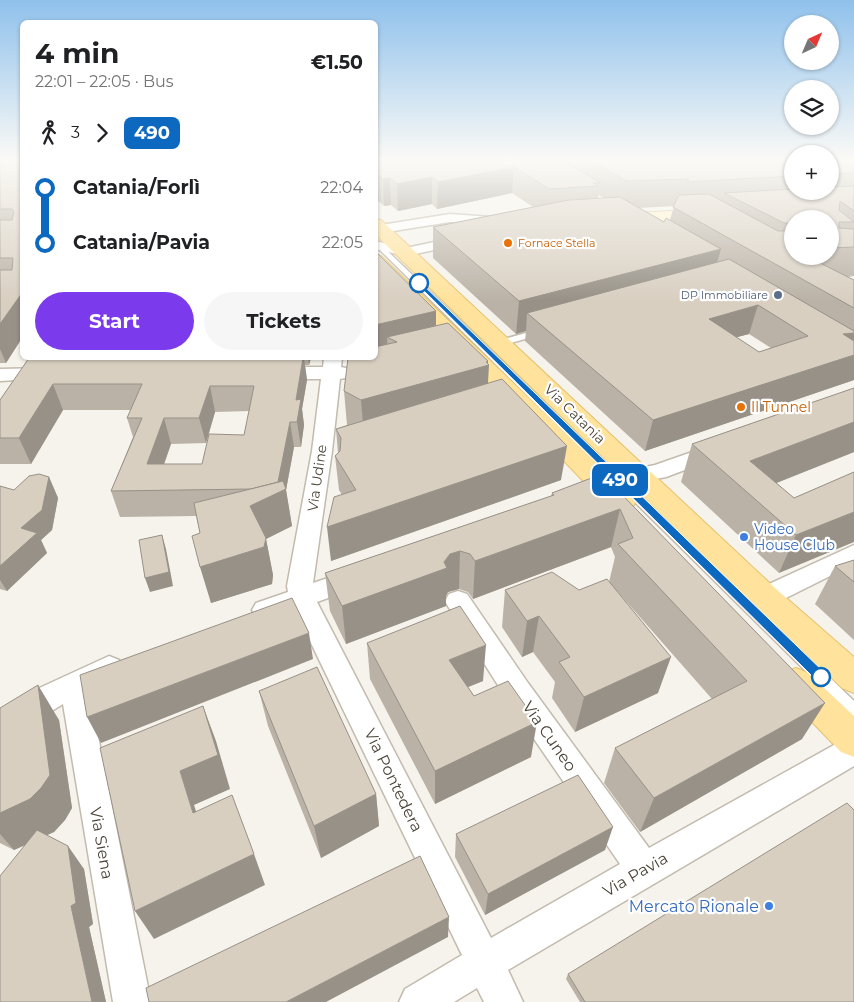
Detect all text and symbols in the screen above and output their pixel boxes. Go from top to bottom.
north arrow [784,15,839,70]
map controls [784,15,839,265]
text: 4 min [35,36,119,70]
text: €1.50 [311,51,363,74]
text: 22:01 – 22:05 · Bus [35,72,174,91]
button: layers [784,80,839,135]
icon: walk [35,119,63,147]
icon: forward [88,119,116,147]
text: 490 [134,122,170,144]
text: 3 [71,123,80,142]
button: + [784,145,839,200]
text: Catania/Forlì [73,176,200,199]
text: 22:04 [320,178,363,197]
button: − [784,210,839,265]
text: Catania/Pavia [73,231,210,254]
text: 22:05 [322,233,363,252]
place label: Fornace Stella [518,236,596,250]
marker: Fornace Stella [502,237,514,249]
unlabelled marker [409,273,429,293]
place label: DP Immobiliare [681,288,768,302]
marker: DP Immobiliare [772,289,784,301]
button: Start [35,292,194,350]
button: Tickets [204,292,363,350]
street label: Via Catania [541,380,609,448]
place label: Il Tunnel [751,398,811,416]
marker: Il Tunnel [735,401,747,413]
street label: Via Udine [303,443,331,513]
line badge: 490 [591,464,649,496]
text: 490 [602,469,638,491]
place label: Video House Club [754,520,835,554]
marker: Video House Club [738,531,750,543]
unlabelled marker [811,667,831,687]
street label: Via Cuneo [519,698,581,775]
street label: Via Pontedera [360,725,427,835]
street label: Via Siena [86,806,117,881]
street label: Via Pavia [599,848,671,901]
place label: Mercato Rionale [629,897,759,916]
marker: Mercato Rionale [763,900,775,912]

